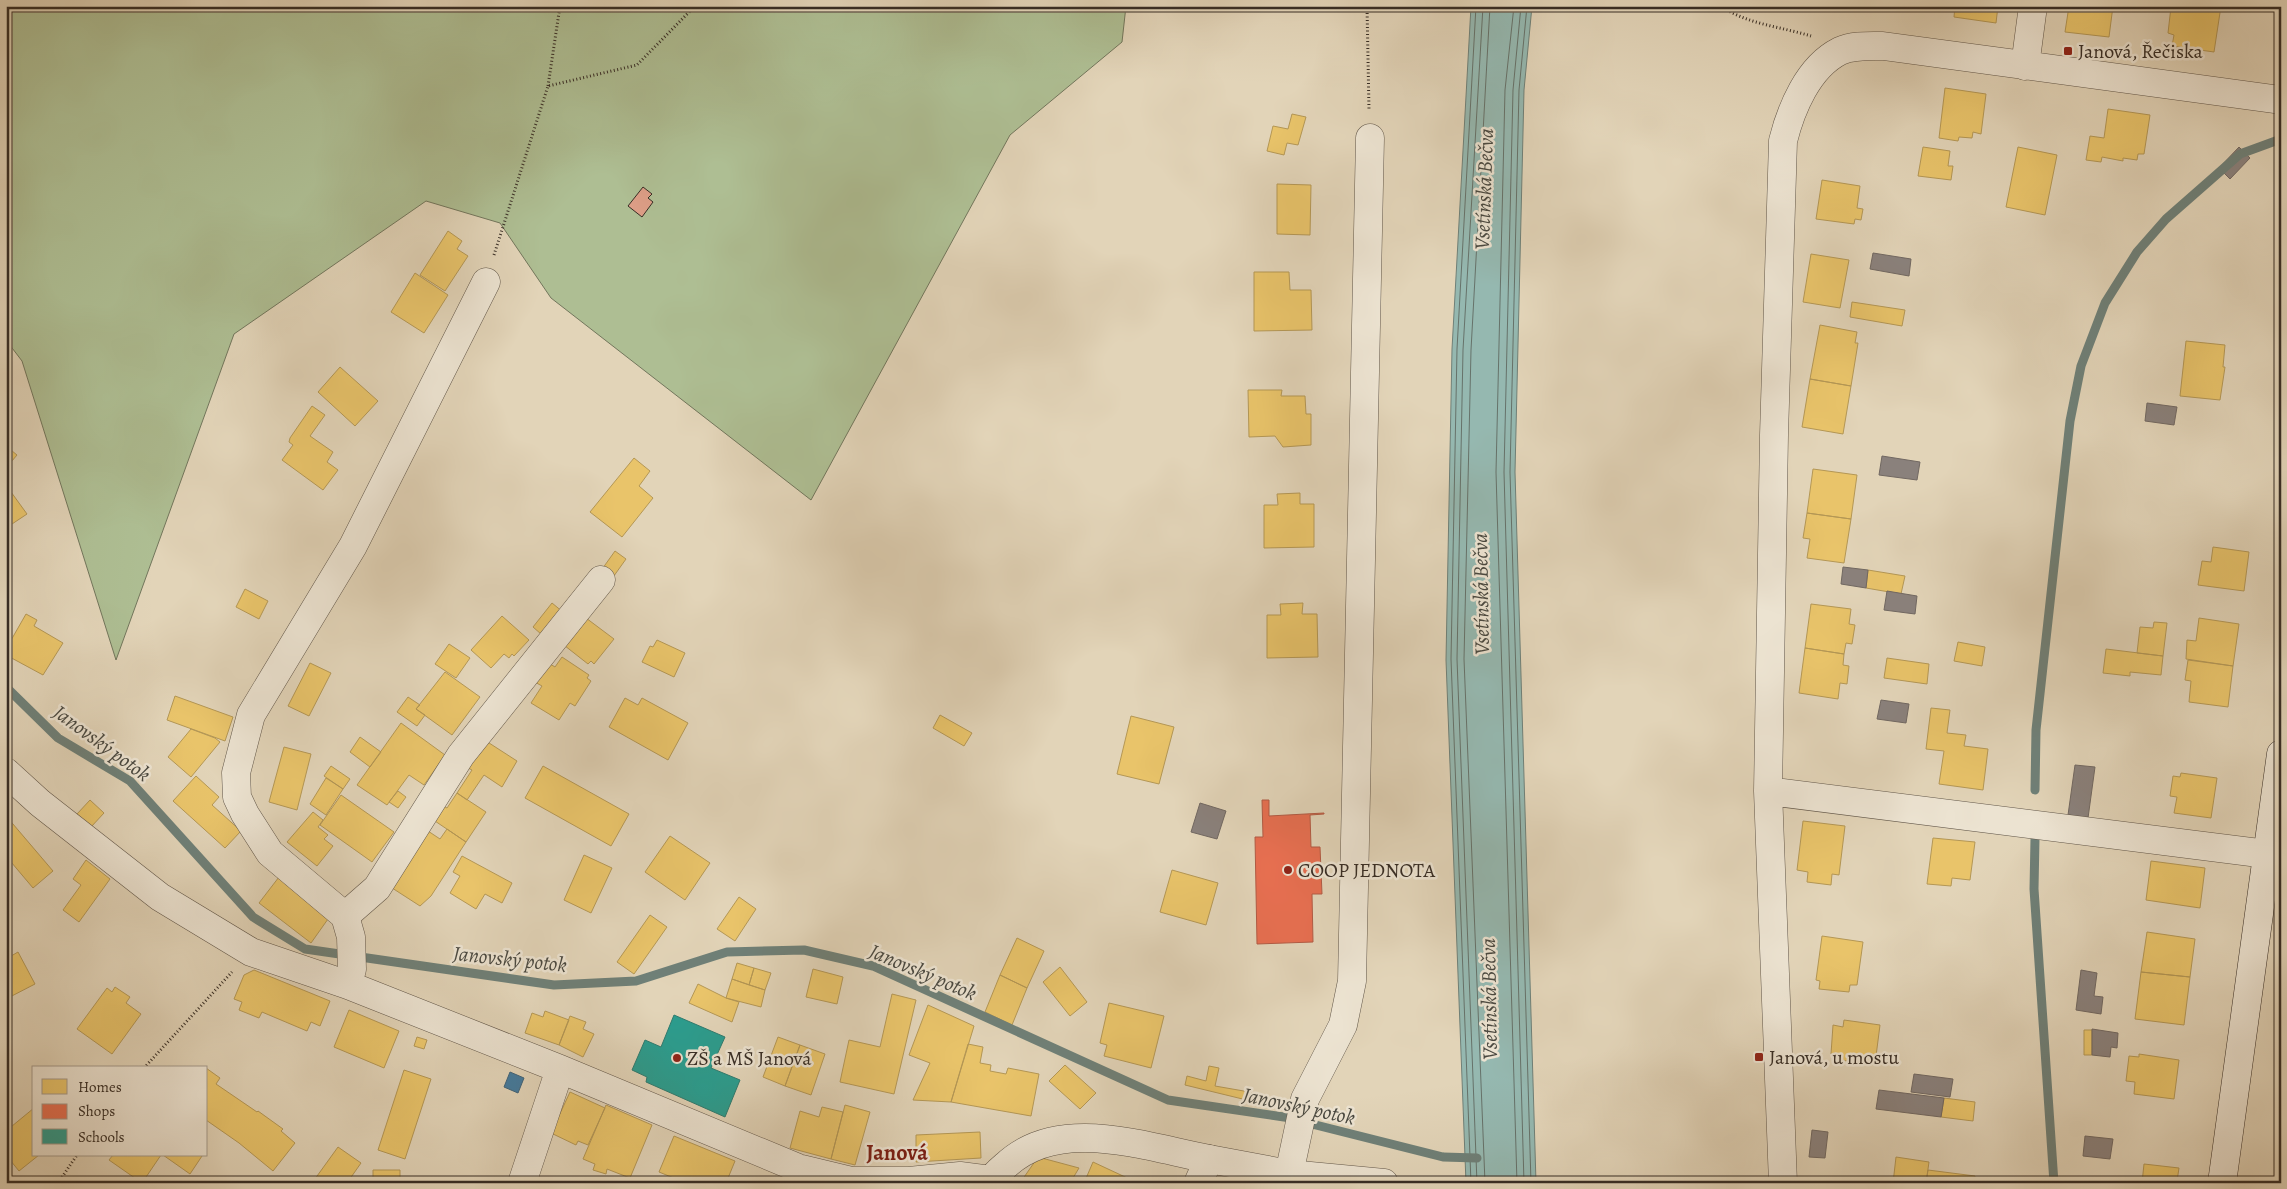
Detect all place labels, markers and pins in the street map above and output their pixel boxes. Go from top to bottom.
place label: Janová, Řečiska [2078,38,2203,65]
marker: Janová, Řečiska [2062,45,2074,57]
place label: COOP JEDNOTA [1298,857,1436,884]
marker: COOP JEDNOTA [1282,864,1294,876]
place label: Janová, u mostu [1769,1044,1899,1071]
place label: ZŠ a MŠ Janová [687,1045,812,1072]
marker: Janová, u mostu [1753,1051,1765,1063]
marker: ZŠ a MŠ Janová [671,1052,683,1064]

